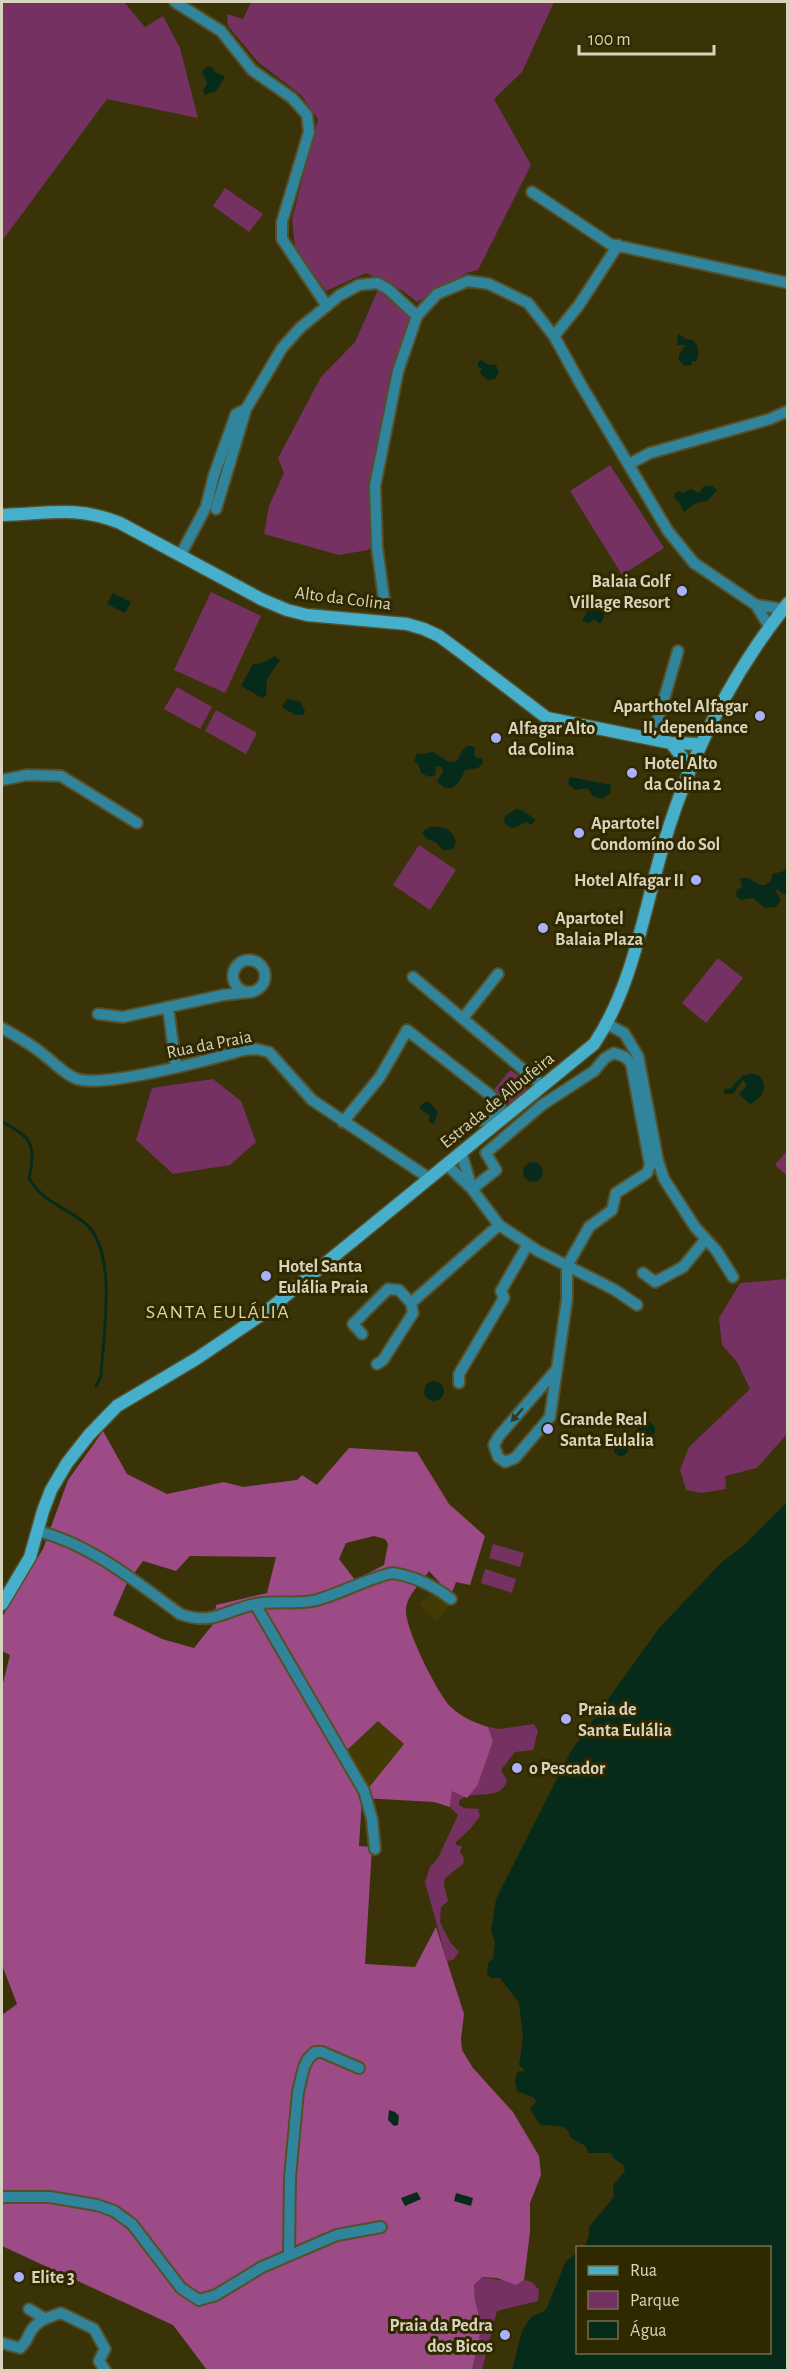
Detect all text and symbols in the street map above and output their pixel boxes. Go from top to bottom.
scale bar [579,18,714,56]
text: 100 m [588,31,631,49]
place label: Balaia Golf Village Resort [570,573,672,612]
street label: Alto da Colina [294,584,392,614]
marker: Balaia Golf Village Resort [675,584,689,598]
place label: Aparthotel Alfagar II, dependance [613,698,749,737]
marker: Aparthotel Alfagar II, dependance [753,709,767,723]
place label: Alfagar Alto da Colina [508,720,595,759]
marker: Alfagar Alto da Colina [489,731,503,745]
place label: Hotel Alto da Colina 2 [644,755,722,794]
marker: Hotel Alto da Colina 2 [625,766,639,780]
place label: Apartotel Condomíno do Sol [591,815,720,854]
marker: Apartotel Condomíno do Sol [572,826,586,840]
place label: Hotel Alfagar II [574,872,684,890]
marker: Hotel Alfagar II [689,873,703,887]
place label: Apartotel Balaia Plaza [555,910,644,949]
marker: Apartotel Balaia Plaza [536,921,550,935]
street label: Rua da Praia [165,1028,253,1062]
street label: Estrada de Albufeira [437,1049,558,1152]
place label: Hotel Santa Eulália Praia [278,1258,369,1297]
marker: Hotel Santa Eulália Praia [259,1269,273,1283]
district label: SANTA EULÁLIA [146,1301,290,1322]
one-way arrow [511,1407,524,1422]
place label: Grande Real Santa Eulalia [560,1411,654,1450]
marker: Grande Real Santa Eulalia [541,1422,555,1436]
place label: Praia de Santa Eulália [578,1701,672,1740]
marker: Praia de Santa Eulália [559,1712,573,1726]
place label: o Pescador [529,1760,606,1778]
marker: o Pescador [510,1761,524,1775]
legend [576,2246,771,2354]
text: Rua [630,2262,657,2280]
place label: Elite 3 [31,2269,75,2287]
marker: Elite 3 [12,2270,26,2284]
text: Parque [630,2292,679,2310]
place label: Praia da Pedra dos Bicos [389,2317,493,2356]
text: Água [630,2319,667,2340]
marker: Praia da Pedra dos Bicos [498,2328,512,2342]

